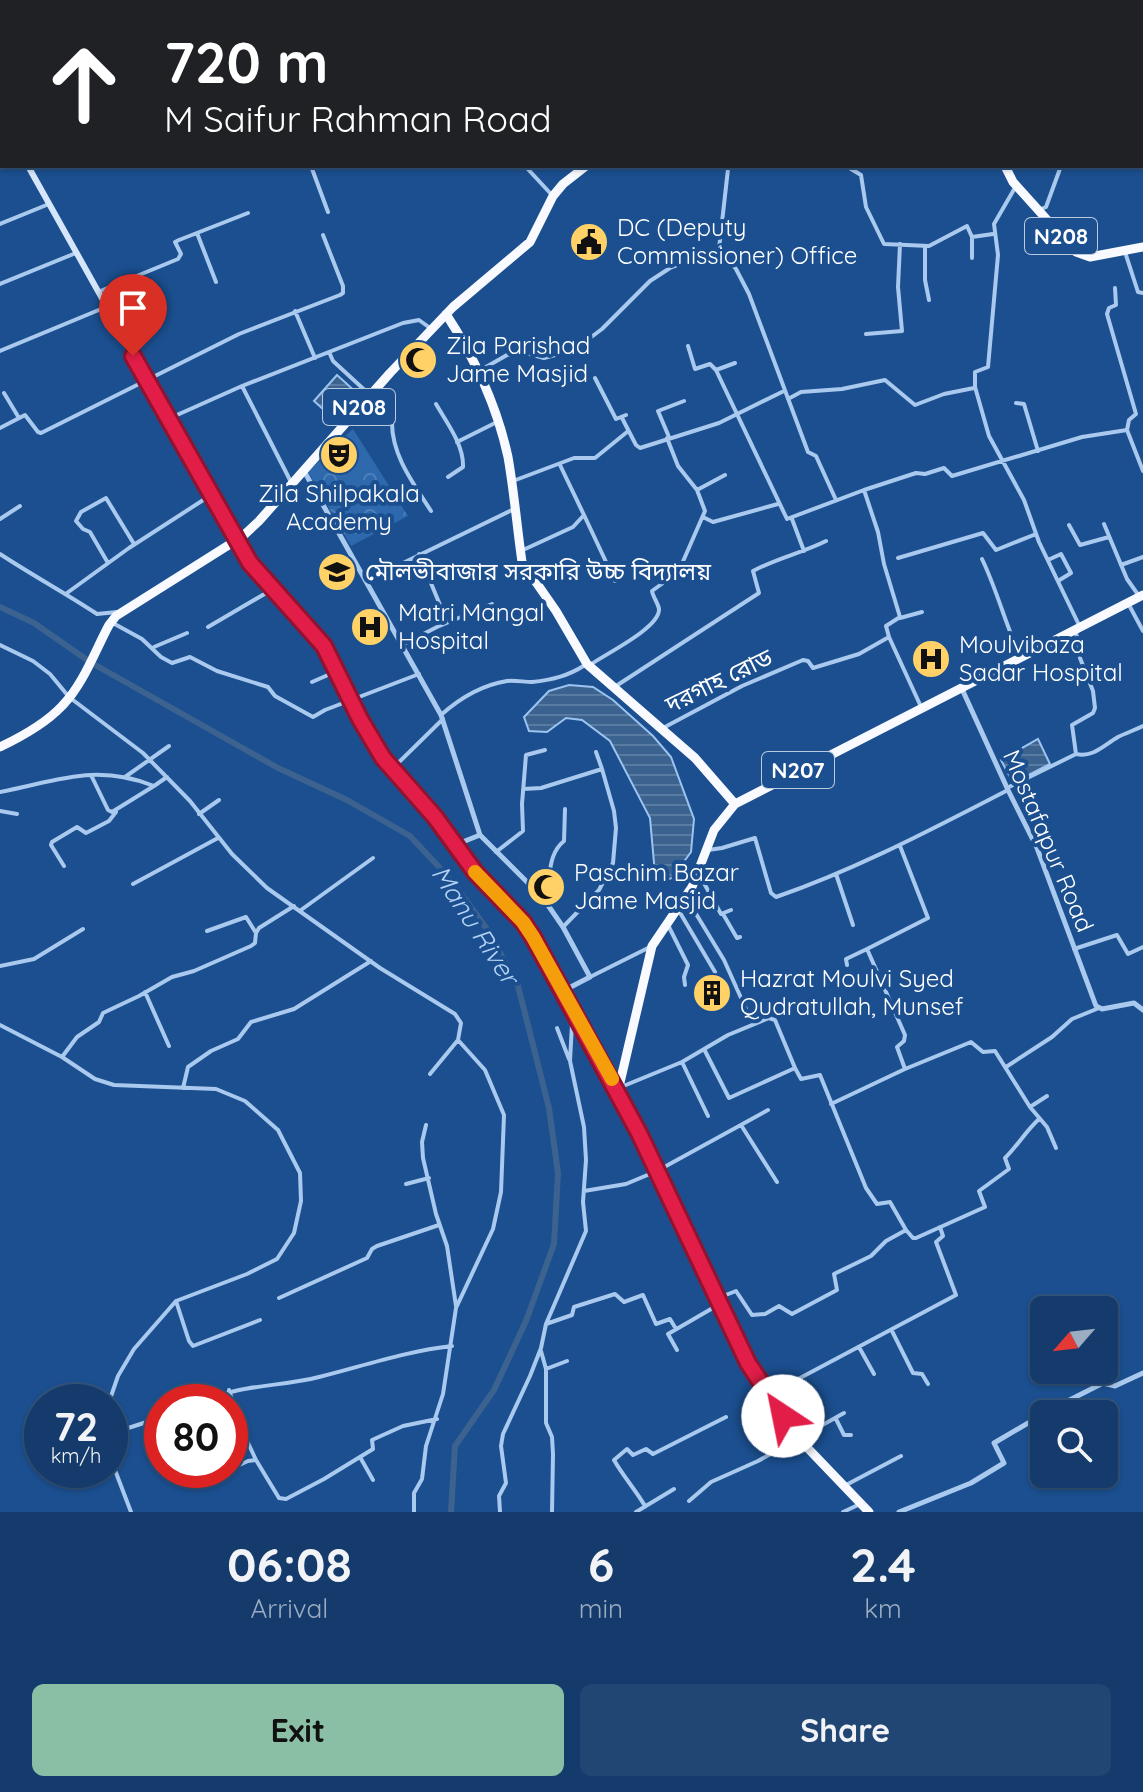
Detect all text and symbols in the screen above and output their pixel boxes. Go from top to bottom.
text: 720 m [164,27,328,97]
icon: ahead [32,32,136,136]
text: M Saifur Rahman Road [164,96,552,141]
place label: DC (Deputy Commissioner) Office [617,212,857,270]
road number: N208 [1025,218,1097,254]
public building icon: DC (Deputy Commissioner) Office [568,221,610,263]
pin [99,274,167,356]
icon: arrive [111,286,155,330]
place label: Zila Parishad Jame Masjid [446,330,590,388]
mosque icon: Zila Parishad Jame Masjid [397,339,439,381]
road number: N208 [323,389,395,425]
theatre icon: Zila Shilpakala Academy [318,434,360,476]
place label: Zila Shilpakala Academy [258,478,420,536]
school or university icon: মৌলভীবাজার সরকারি উচ্চ বিদ্যালয় [316,551,358,593]
place label: মৌলভীবাজার সরকারি উচ্চ বিদ্যালয় [365,556,712,586]
place label: Matri Mangal Hospital [398,597,545,655]
hospital icon: Matri Mangal Hospital [349,606,391,648]
place label: Moulvibaza Sadar Hospital [959,629,1123,687]
hospital icon: Moulvibaza Sadar Hospital [910,638,952,680]
street label: দরগাহ রোড [659,641,778,719]
street label: Mostafapur Road [997,745,1101,936]
road number: N207 [762,752,834,788]
place label: Paschim Bazar Jame Masjid [574,857,739,915]
water label: Manu River [425,859,528,993]
mosque icon: Paschim Bazar Jame Masjid [525,866,567,908]
place label: Hazrat Moulvi Syed Qudratullah, Munsef [740,963,964,1021]
building icon: Hazrat Moulvi Syed Qudratullah, Munsef [691,972,733,1014]
north arrow [1030,1296,1118,1384]
map controls [1030,1296,1118,1488]
position arrow [741,1374,825,1458]
speed limit sign: 80 [144,1384,248,1488]
button: search [1030,1400,1118,1488]
text: 72 [54,1401,98,1451]
text: km/h [51,1443,101,1468]
text: 06:08 [227,1534,352,1594]
text: 6 [588,1534,614,1594]
text: 2.4 [850,1534,916,1594]
text: Arrival [250,1592,328,1625]
text: min [579,1592,623,1625]
text: km [864,1592,902,1625]
button: Exit [32,1684,564,1776]
button: Share [580,1684,1111,1776]

